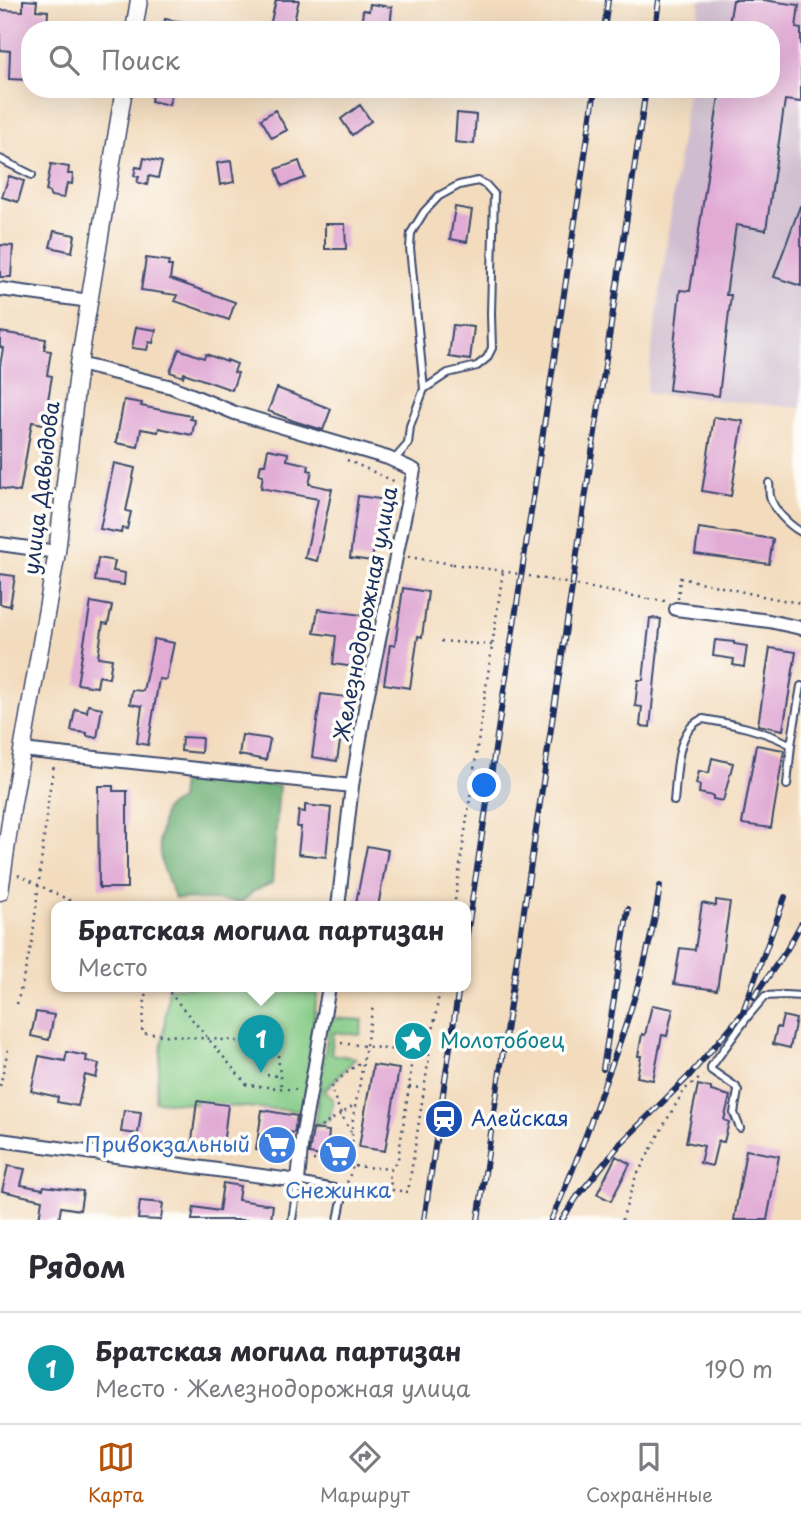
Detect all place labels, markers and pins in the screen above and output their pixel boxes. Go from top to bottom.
pin: 1 [238,1015,284,1073]
place icon: Молотобоец [392,1020,434,1062]
place label: Молотобоец [440,1023,565,1055]
station icon: Алейская [423,1098,465,1140]
place label: Алейская [471,1101,569,1133]
supermarket icon: Привокзальный [256,1124,298,1166]
place label: Привокзальный [85,1127,250,1159]
supermarket icon: Снежинка [317,1133,359,1175]
place label: Снежинка [285,1173,391,1205]

